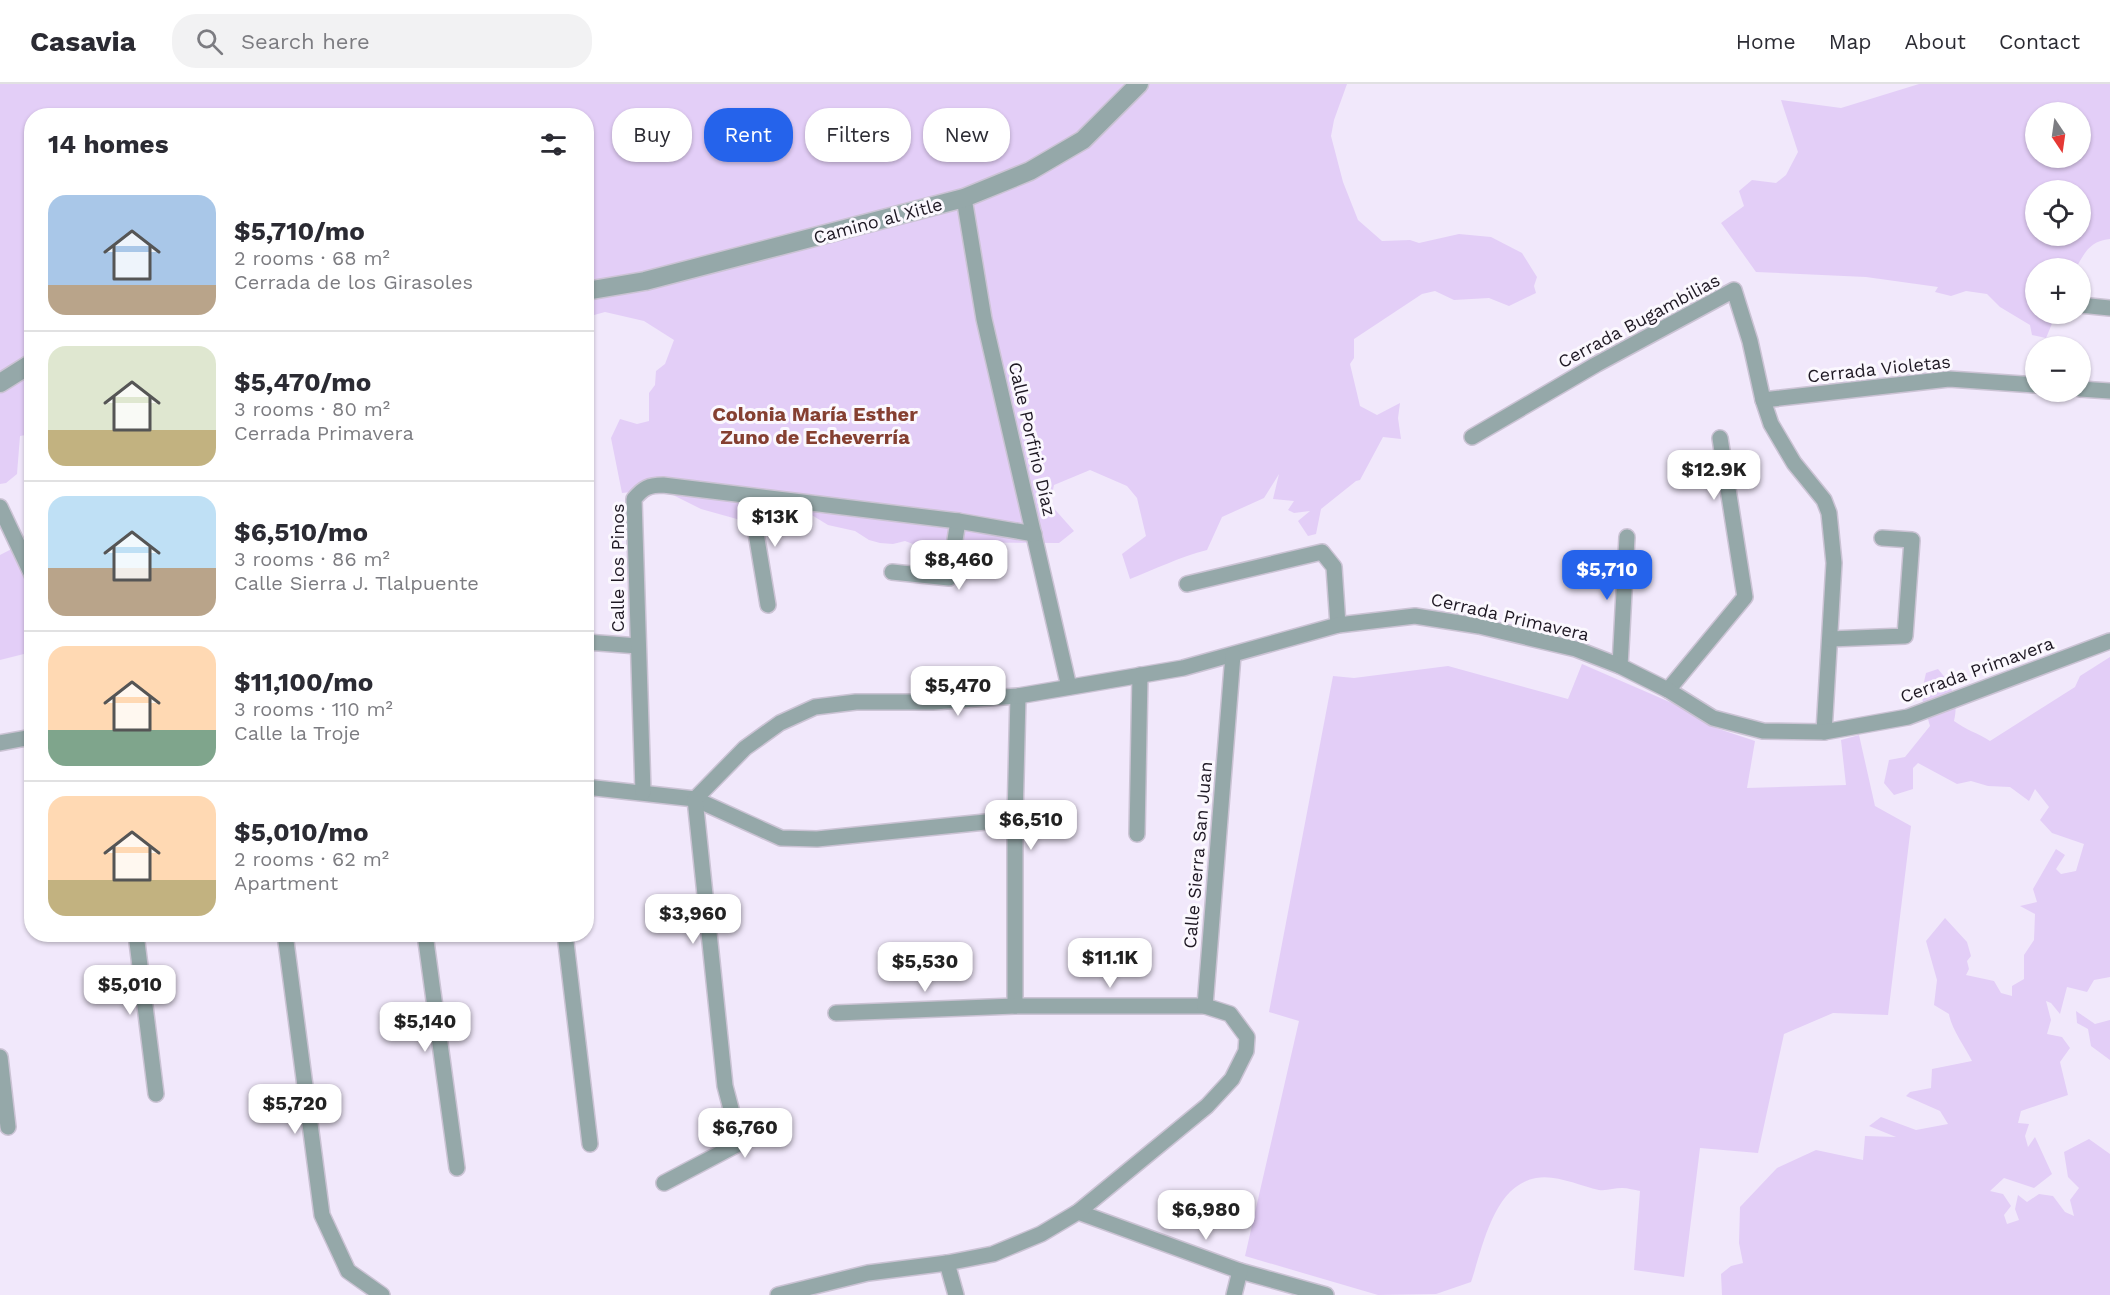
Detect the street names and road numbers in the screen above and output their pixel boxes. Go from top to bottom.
street label: Camino al Xitle [811,193,945,248]
street label: Cerrada Bugambilias [1554,269,1723,372]
street label: Cerrada Violetas [1806,351,1952,386]
street label: Calle Porfirio Díaz [1005,360,1060,518]
street label: Calle los Pinos [607,503,628,633]
street label: Cerrada Primavera [1429,588,1591,645]
street label: Cerrada Primavera [1897,632,2056,707]
street label: Calle Sierra San Juan [1179,760,1216,949]

